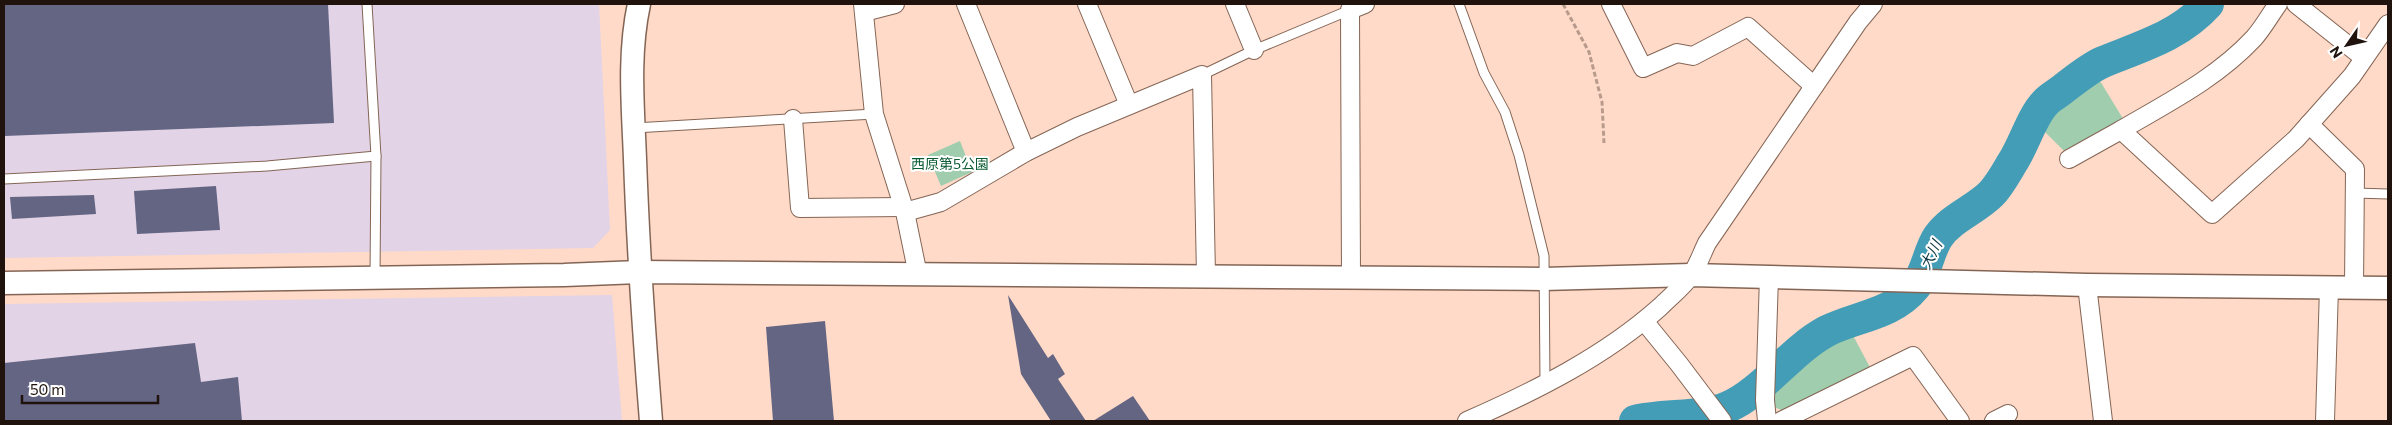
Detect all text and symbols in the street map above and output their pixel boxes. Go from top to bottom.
north arrow [2322,20,2372,70]
text: N [2326,43,2346,62]
park label: 西原第5公園 [911,155,989,172]
water label: 大川 [1915,235,1946,272]
scale bar [22,372,159,404]
text: 50 m [30,380,64,398]

